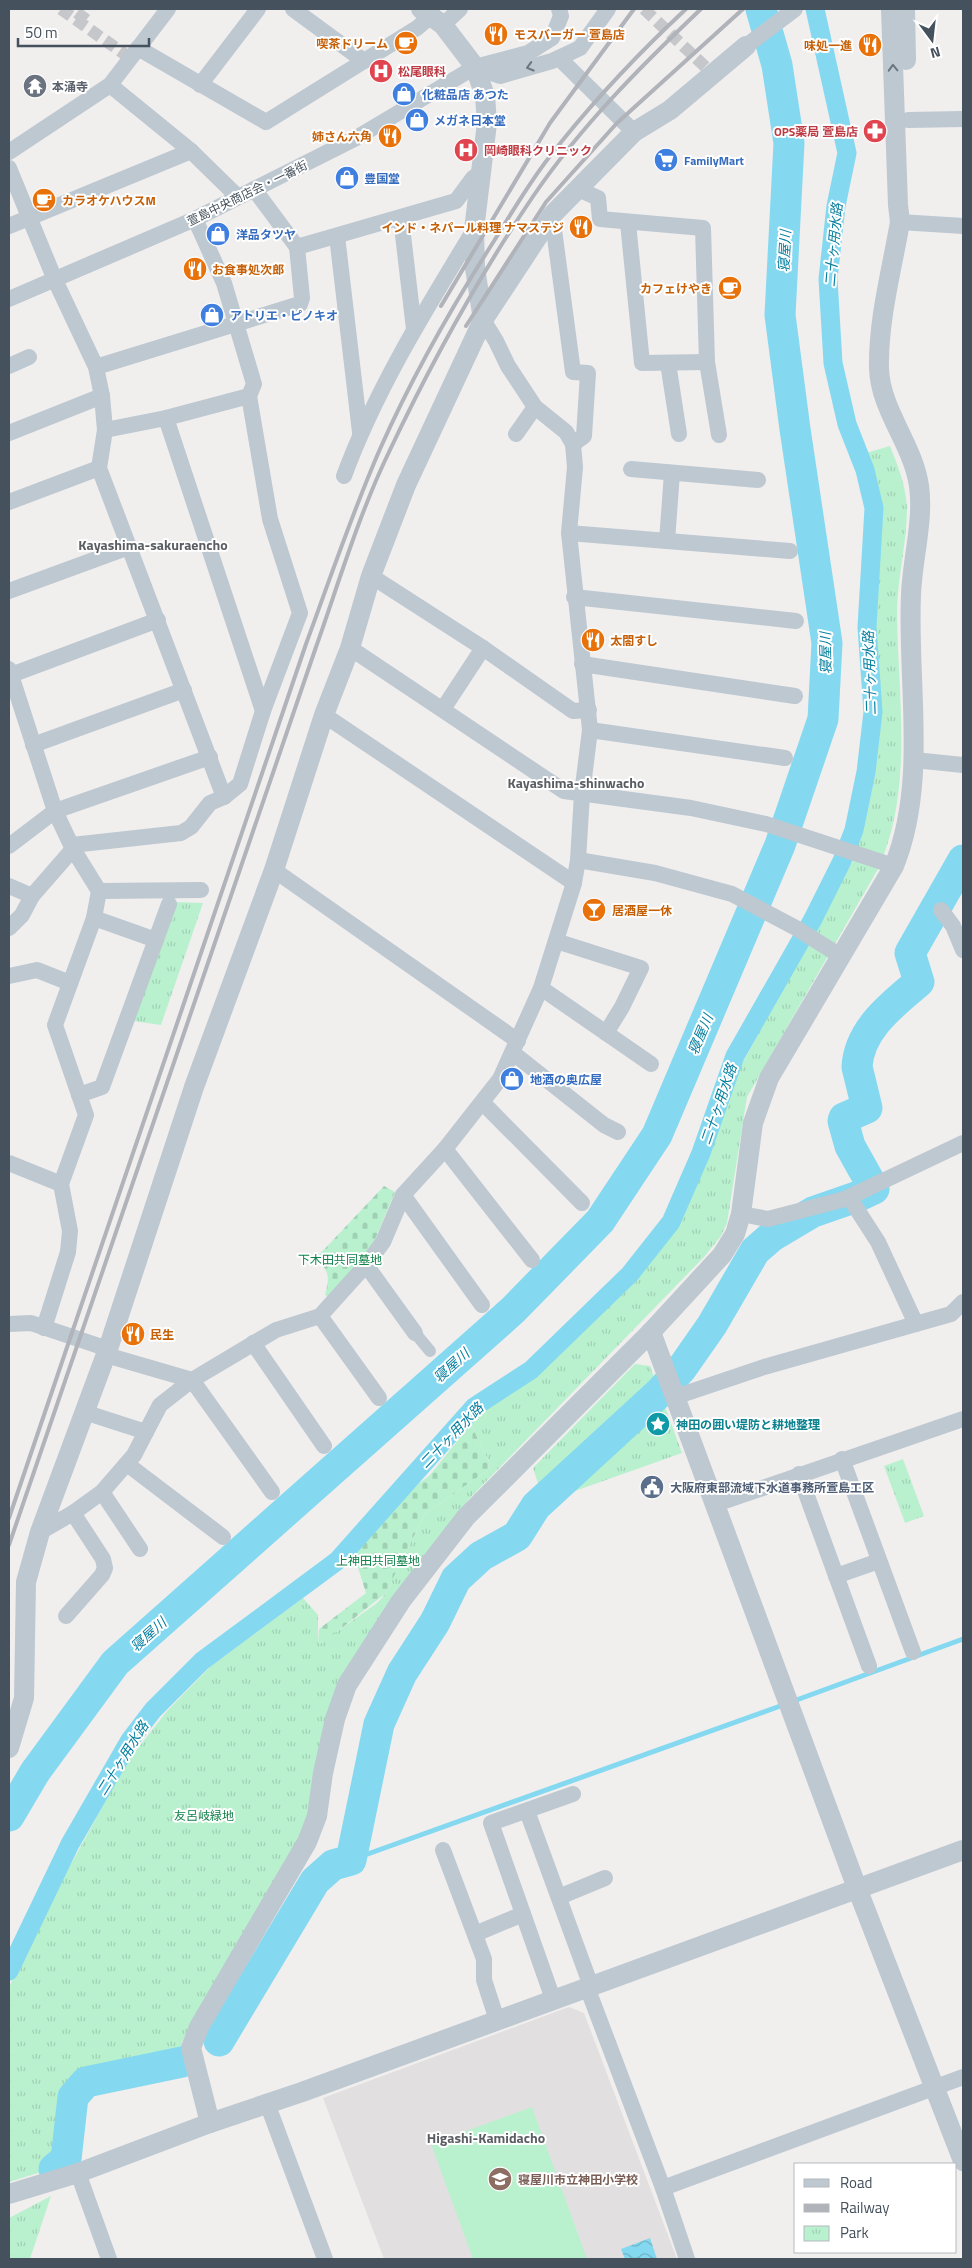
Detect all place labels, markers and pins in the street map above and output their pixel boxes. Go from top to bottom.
restaurant icon: モスバーガー 萱島店 [483,21,509,47]
place label: モスバーガー 萱島店 [514,25,625,44]
cafe icon: 喫茶ドリーム [393,30,419,56]
restaurant icon: 味処一進 [857,32,883,58]
place label: 喫茶ドリーム [316,34,388,53]
place label: 味処一進 [804,36,852,55]
hospital icon: 松尾眼科 [368,58,394,84]
place label: 松尾眼科 [398,62,446,81]
temple icon: 本涌寺 [22,73,48,99]
place label: 本涌寺 [52,77,88,96]
shop icon: 化粧品店 あつた [391,81,417,107]
place label: 化粧品店 あつた [422,85,509,104]
shop icon: メガネ日本堂 [404,107,430,133]
place label: メガネ日本堂 [434,111,506,130]
pharmacy icon: OPS薬局 萱島店 [862,118,888,144]
place label: OPS薬局 萱島店 [774,122,858,141]
restaurant icon: 姉さん六角 [377,123,403,149]
place label: 姉さん六角 [312,127,372,146]
hospital icon: 岡崎眼科クリニック [453,137,479,163]
place label: 岡崎眼科クリニック [484,141,592,160]
supermarket icon: FamilyMart [653,147,679,173]
place label: FamilyMart [684,151,745,170]
shop icon: 豊国堂 [334,165,360,191]
place label: 豊国堂 [364,169,400,188]
cafe icon: カラオケハウスM [31,187,57,213]
place label: カラオケハウスM [62,191,156,210]
restaurant icon: インド・ネパール料理 ナマステジ [568,214,594,240]
place label: インド・ネパール料理 ナマステジ [381,218,564,237]
shop icon: 洋品タツヤ [205,221,231,247]
place label: 洋品タツヤ [236,225,296,244]
restaurant icon: お食事処次郎 [182,256,208,282]
place label: お食事処次郎 [212,260,284,279]
cafe icon: カフェけやき [717,275,743,301]
place label: カフェけやき [640,279,712,298]
shop icon: アトリエ・ピノキオ [199,302,225,328]
place label: アトリエ・ピノキオ [230,306,338,325]
restaurant icon: 太閤すし [580,627,606,653]
place label: 太閤すし [610,631,658,650]
bar icon: 居酒屋一休 [581,897,607,923]
place label: 居酒屋一休 [612,901,672,920]
shop icon: 地酒の奥広屋 [499,1066,525,1092]
place label: 地酒の奥広屋 [530,1070,602,1089]
restaurant icon: 民生 [120,1321,146,1347]
place label: 民生 [150,1325,174,1344]
place icon: 神田の囲い堤防と耕地整理 [645,1411,671,1437]
place label: 神田の囲い堤防と耕地整理 [676,1415,820,1434]
public building icon: 大阪府東部流域下水道事務所萱島工区 [639,1474,665,1500]
place label: 大阪府東部流域下水道事務所萱島工区 [670,1478,874,1497]
school or university icon: 寝屋川市立神田小学校 [487,2166,513,2192]
place label: 寝屋川市立神田小学校 [518,2170,638,2189]

